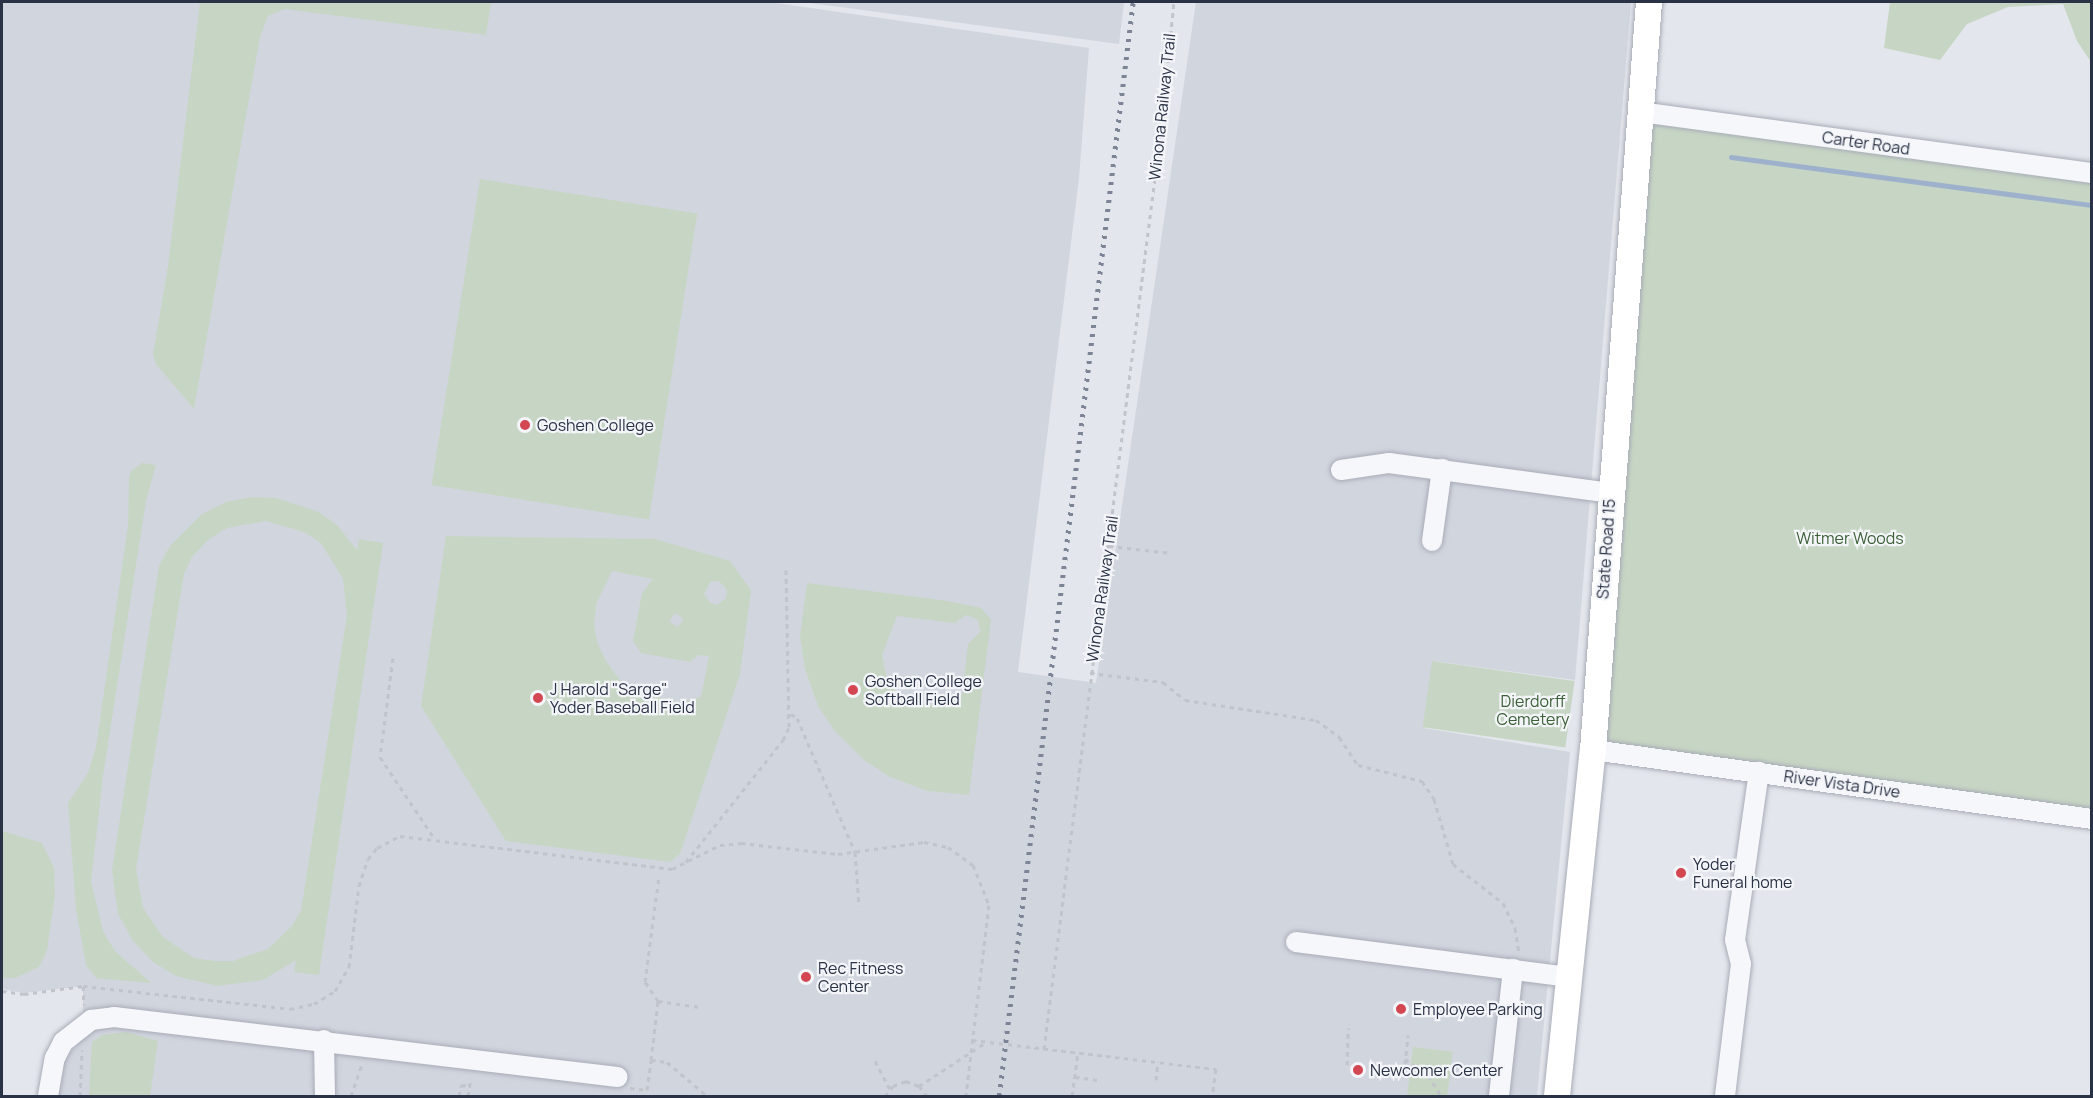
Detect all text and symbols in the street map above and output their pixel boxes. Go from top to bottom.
street label: Winona Railway Trail [1145,33,1179,181]
street label: Carter Road [1821,127,1911,159]
place label: Goshen College [537,415,654,435]
marker: Goshen College [518,418,532,432]
street label: State Road 15 [1593,498,1619,600]
street label: Winona Railway Trail [1082,515,1122,663]
park label: Witmer Woods [1796,528,1904,548]
place label: Goshen College Softball Field [865,671,982,709]
place label: J Harold "Sarge" Yoder Baseball Field [550,679,695,717]
marker: Goshen College Softball Field [846,683,860,697]
marker: J Harold "Sarge" Yoder Baseball Field [531,691,545,705]
park label: Dierdorff Cemetery [1497,691,1569,729]
street label: River Vista Drive [1783,766,1901,802]
place label: Yoder Funeral home [1693,854,1792,892]
marker: Yoder Funeral home [1674,866,1688,880]
place label: Rec Fitness Center [818,958,903,996]
marker: Rec Fitness Center [799,970,813,984]
place label: Employee Parking [1413,999,1543,1019]
marker: Employee Parking [1394,1002,1408,1016]
place label: Newcomer Center [1370,1060,1503,1080]
marker: Newcomer Center [1351,1063,1365,1077]

